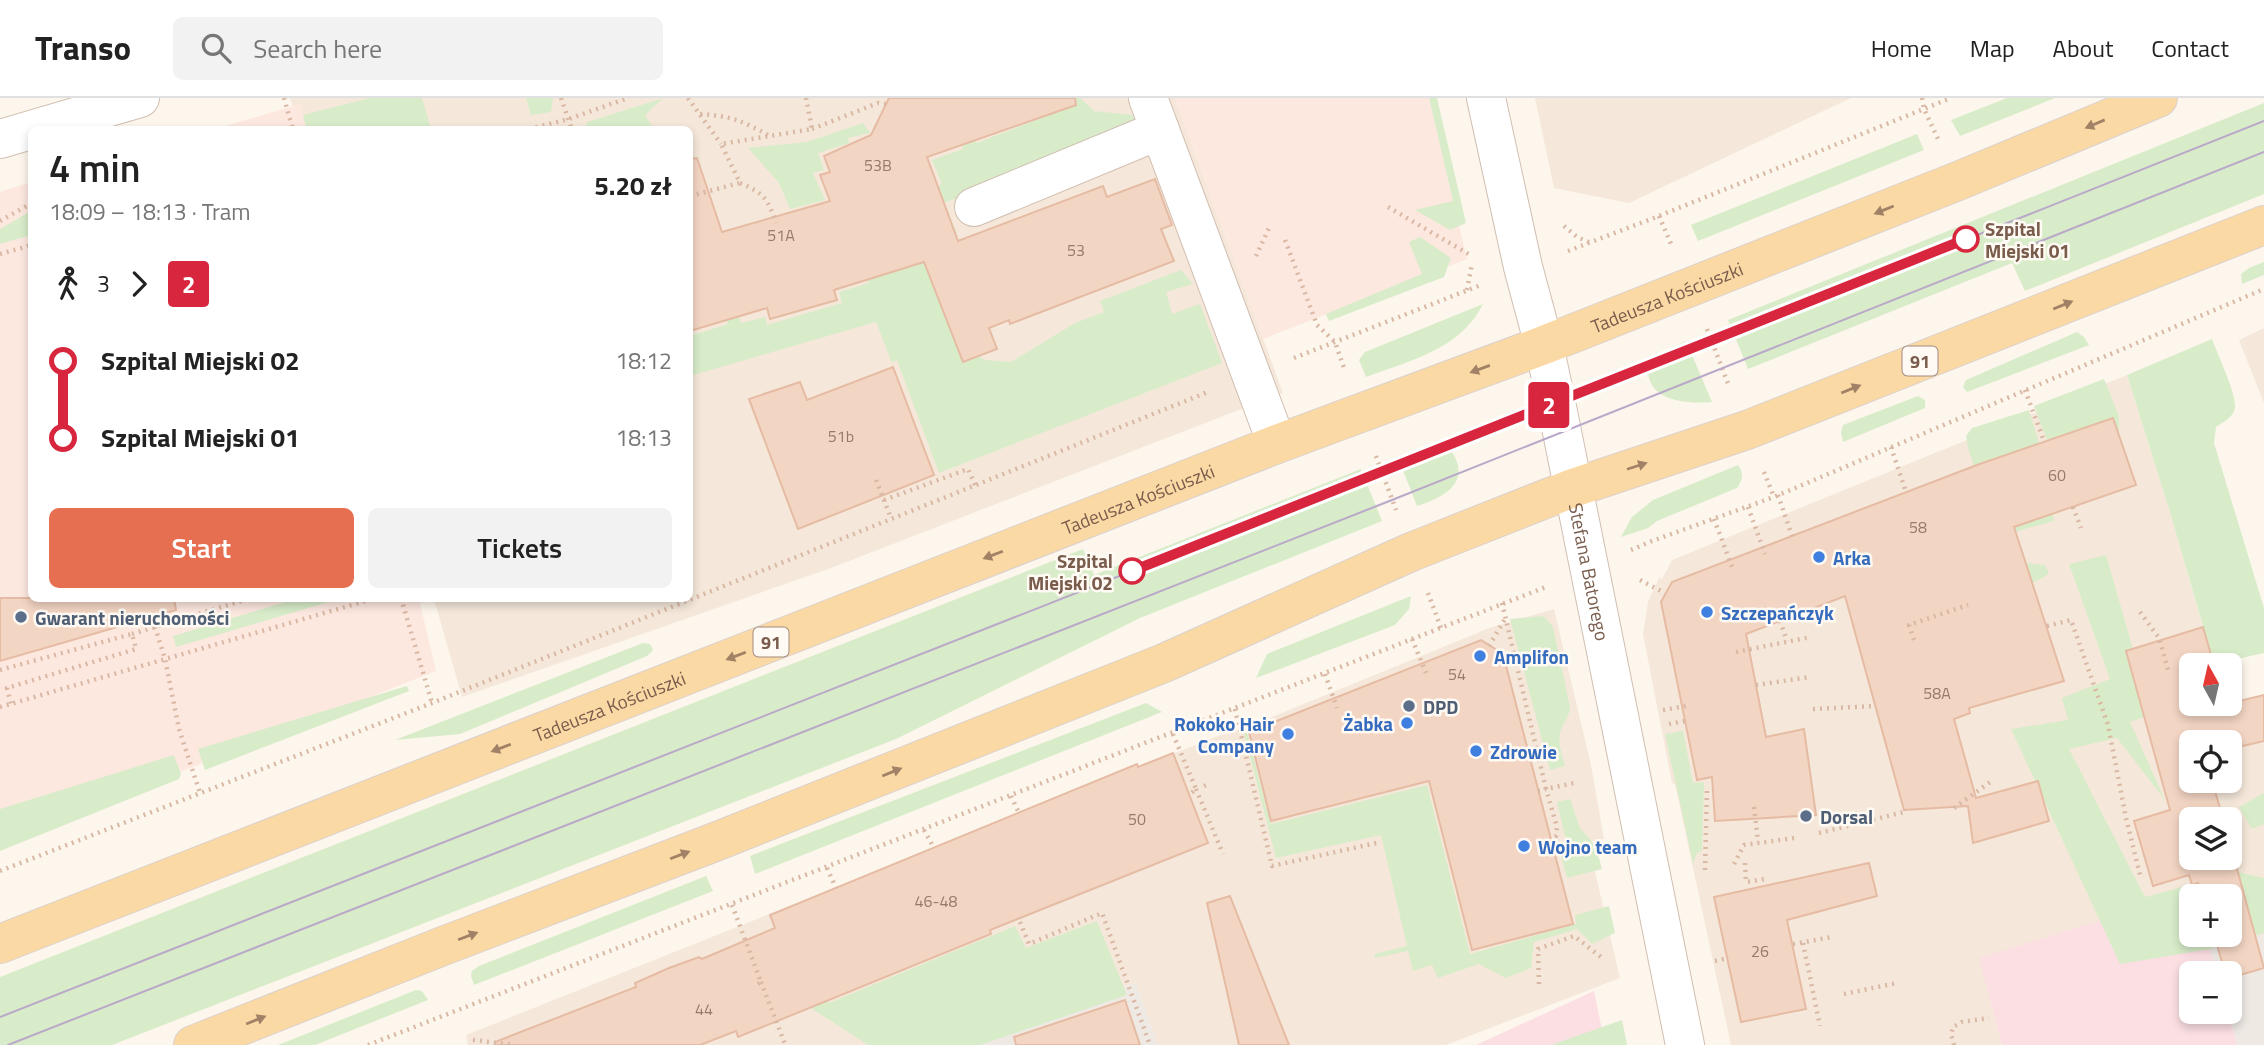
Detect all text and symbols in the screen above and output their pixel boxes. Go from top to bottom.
search box [173,17,663,80]
text: Transo [35,23,131,73]
icon: search [197,29,235,67]
text: Search here [253,29,382,68]
text: Home [1871,30,1932,66]
text: Map [1970,30,2015,66]
text: About [2053,30,2113,66]
text: Contact [2151,30,2229,66]
one-way arrow [2085,118,2105,130]
text: 4 min [49,139,140,197]
house number: 53B [864,153,892,177]
text: 5.20 zł [594,166,672,205]
text: 18:09 – 18:13 · Tram [49,194,251,229]
one-way arrow [1874,205,1895,216]
place label: Szpital Miejski 01 [1985,214,2070,265]
house number: 51A [767,223,795,247]
marker: Szpital Miejski 01 [1953,226,1979,252]
house number: 53 [1067,238,1085,262]
street label: Tadeusza Kościuszki [1586,253,1747,340]
icon: walk [49,265,87,303]
icon: forward [120,265,158,303]
text: 3 [97,266,110,301]
text: 2 [182,266,195,302]
one-way arrow [2052,299,2073,310]
text: Szpital Miejski 02 [101,341,300,380]
text: 18:12 [615,343,672,378]
road number: 91 [1902,346,1938,376]
one-way arrow [1470,363,1491,374]
line badge: 2 [1526,382,1572,428]
one-way arrow [1841,383,1862,394]
text: 2 [1542,387,1556,423]
text: Szpital Miejski 01 [101,418,300,457]
text: 18:13 [615,420,672,455]
house number: 51b [828,424,854,448]
street label: Tadeusza Kościuszki [1057,456,1218,541]
one-way arrow [1627,460,1648,471]
house number: 60 [2048,463,2066,487]
street label: Stefana Batorego [1562,500,1618,643]
button: Start [49,508,354,588]
button: Tickets [368,508,672,588]
house number: 58 [1909,515,1927,539]
place label: Arka [1833,543,1871,572]
place label: Szpital Miejski 02 [1028,546,1113,597]
marker: Arka [1811,549,1827,565]
one-way arrow [983,550,1004,561]
marker: Szpital Miejski 02 [1119,558,1145,584]
place label: Szczepańczyk [1721,598,1834,627]
place label: Gwarant nieruchomości [35,603,229,632]
marker: Szczepańczyk [1699,604,1715,620]
marker: Gwarant nieruchomości [13,609,29,625]
road number: 91 [754,628,788,656]
place label: Amplifon [1494,642,1569,671]
marker: Amplifon [1472,648,1488,664]
one-way arrow [725,651,746,662]
north arrow [2179,653,2242,716]
map controls [2179,653,2242,1024]
house number: 54 [1448,662,1466,686]
street label: Tadeusza Kościuszki [528,663,690,749]
house number: 58A [1923,681,1951,705]
place label: DPD [1423,692,1458,721]
marker: DPD [1401,698,1417,714]
place label: Rokoko Hair Company [1174,709,1274,760]
place label: Żabka [1343,709,1393,738]
marker: Żabka [1399,715,1415,731]
marker: Rokoko Hair Company [1280,726,1296,742]
button: locate [2179,730,2242,793]
place label: Zdrowie [1490,737,1557,766]
one-way arrow [491,743,512,754]
marker: Zdrowie [1468,743,1484,759]
one-way arrow [882,766,903,777]
place label: Dorsal [1820,802,1873,831]
house number: 50 [1128,807,1146,831]
button: layers [2179,807,2242,870]
marker: Dorsal [1798,808,1814,824]
place label: Wojno team [1538,832,1637,861]
marker: Wojno team [1516,838,1532,854]
one-way arrow [670,850,691,861]
button: + [2179,884,2242,947]
house number: 46-48 [915,889,957,913]
one-way arrow [457,930,478,941]
house number: 26 [1751,939,1769,963]
button: − [2179,961,2242,1024]
house number: 44 [695,997,713,1021]
one-way arrow [246,1014,267,1025]

